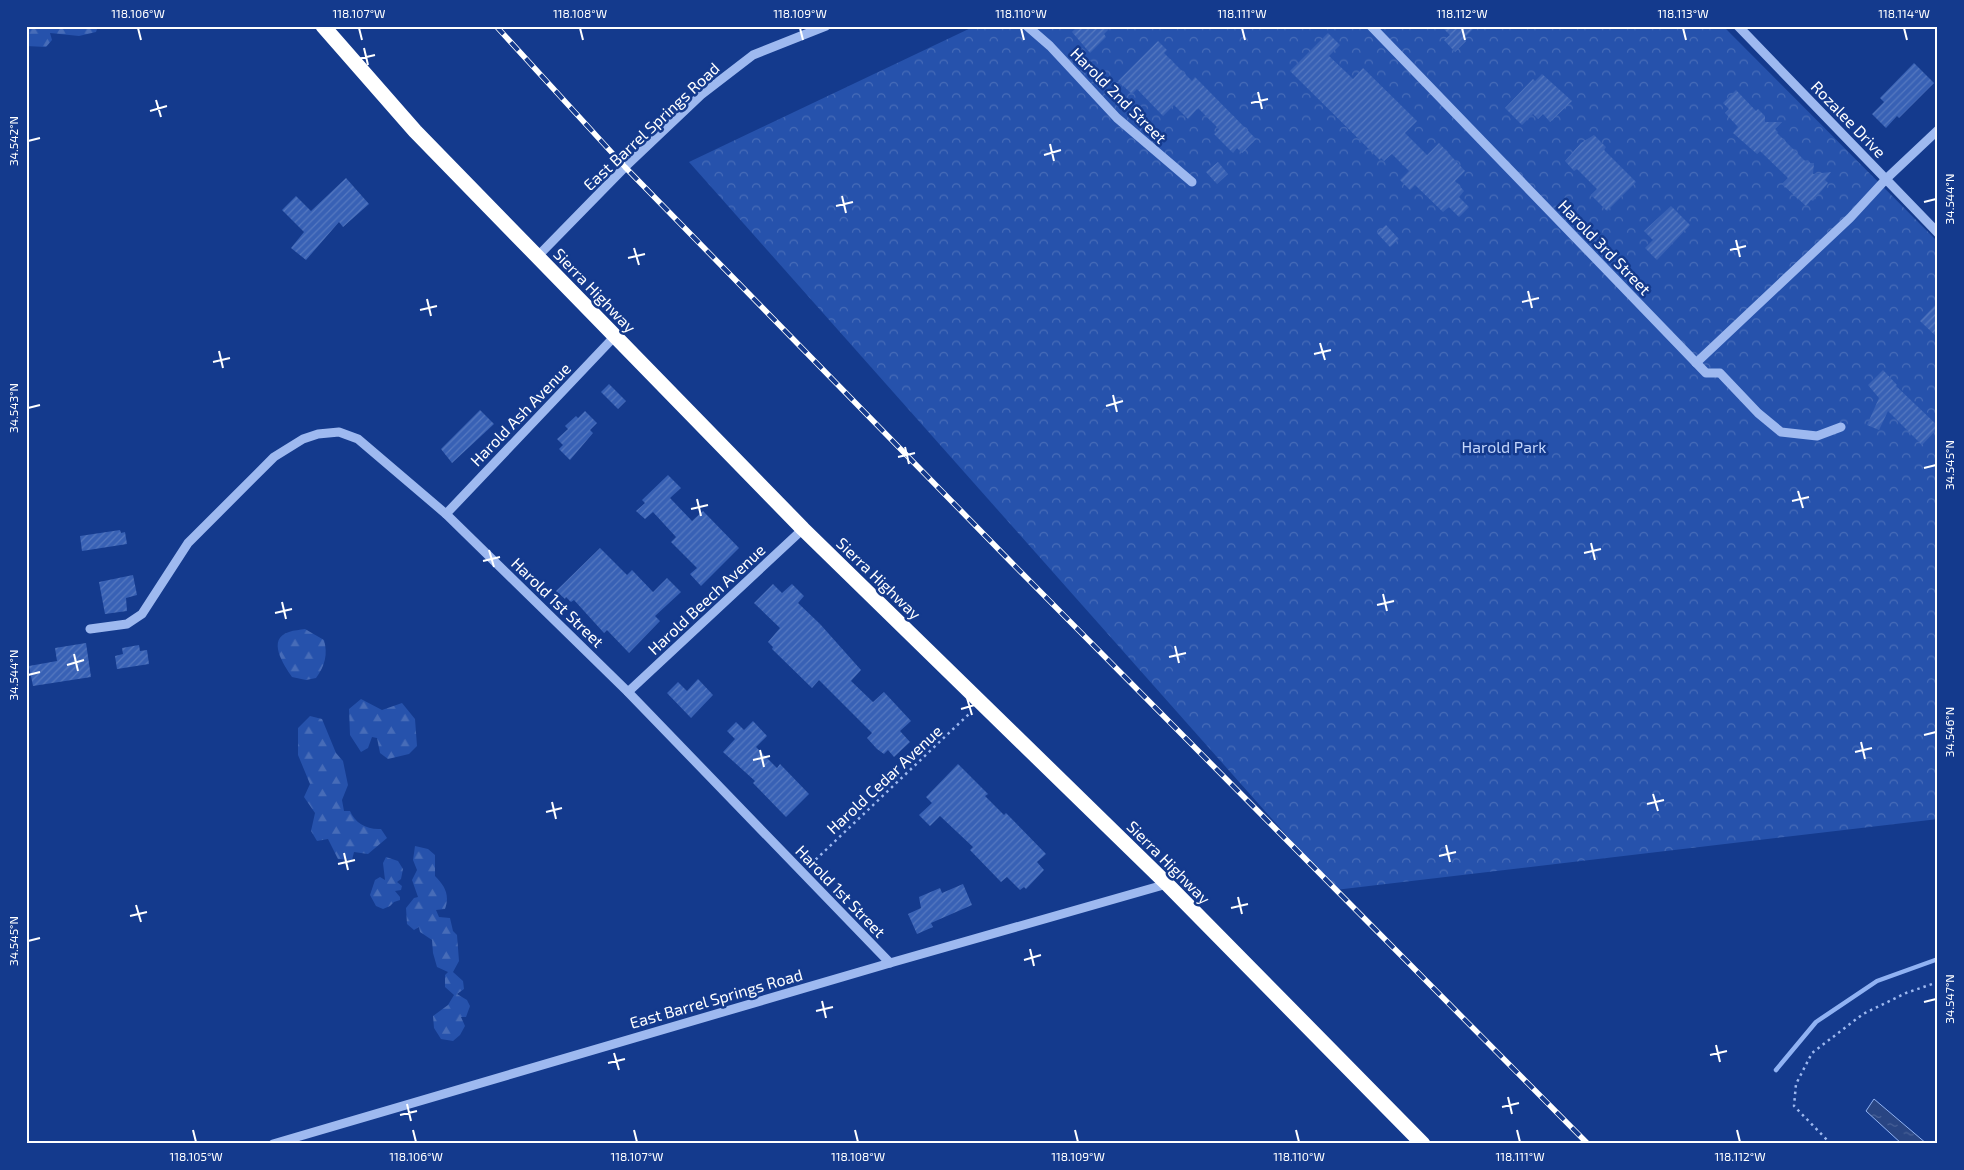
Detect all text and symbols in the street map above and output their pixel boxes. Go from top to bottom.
text: 118.106°W [111,6,165,20]
text: 118.107°W [333,6,385,20]
text: 118.108°W [553,6,607,20]
text: 118.109°W [773,6,827,20]
text: 118.110°W [995,6,1047,20]
text: 118.111°W [1217,6,1267,20]
text: 118.112°W [1436,6,1488,20]
text: 118.113°W [1657,6,1709,20]
text: 118.114°W [1878,6,1930,20]
street label: Harold 2nd Street [1067,43,1171,147]
street label: East Barrel Springs Road [579,58,723,194]
street label: Rozalee Drive [1808,77,1890,161]
text: 34.542°N [6,116,20,166]
text: 34.544°N [1942,174,1956,224]
street label: Harold 3rd Street [1555,196,1655,298]
street label: Sierra Highway [550,244,640,337]
street label: Harold Ash Avenue [466,358,574,470]
text: 34.543°N [6,383,20,433]
park label: Harold Park [1462,437,1546,456]
text: 34.545°N [1942,440,1956,490]
street label: Sierra Highway [833,533,926,623]
street label: Harold Beech Avenue [643,540,769,658]
street label: Harold 1st Street [508,553,608,651]
text: 34.544°N [6,650,20,700]
text: 34.546°N [1942,707,1956,757]
street label: Harold Cedar Avenue [822,721,946,837]
street label: Sierra Highway [1123,816,1215,908]
street label: Harold 1st Street [792,841,890,941]
text: 34.545°N [6,916,20,966]
street label: East Barrel Springs Road [627,964,805,1032]
text: 34.547°N [1942,974,1956,1024]
text: 118.105°W [169,1149,223,1163]
text: 118.106°W [389,1149,443,1163]
text: 118.107°W [611,1149,663,1163]
text: 118.108°W [831,1149,885,1163]
text: 118.109°W [1051,1149,1105,1163]
text: 118.110°W [1273,1149,1325,1163]
text: 118.111°W [1495,1149,1545,1163]
text: 118.112°W [1714,1149,1766,1163]

